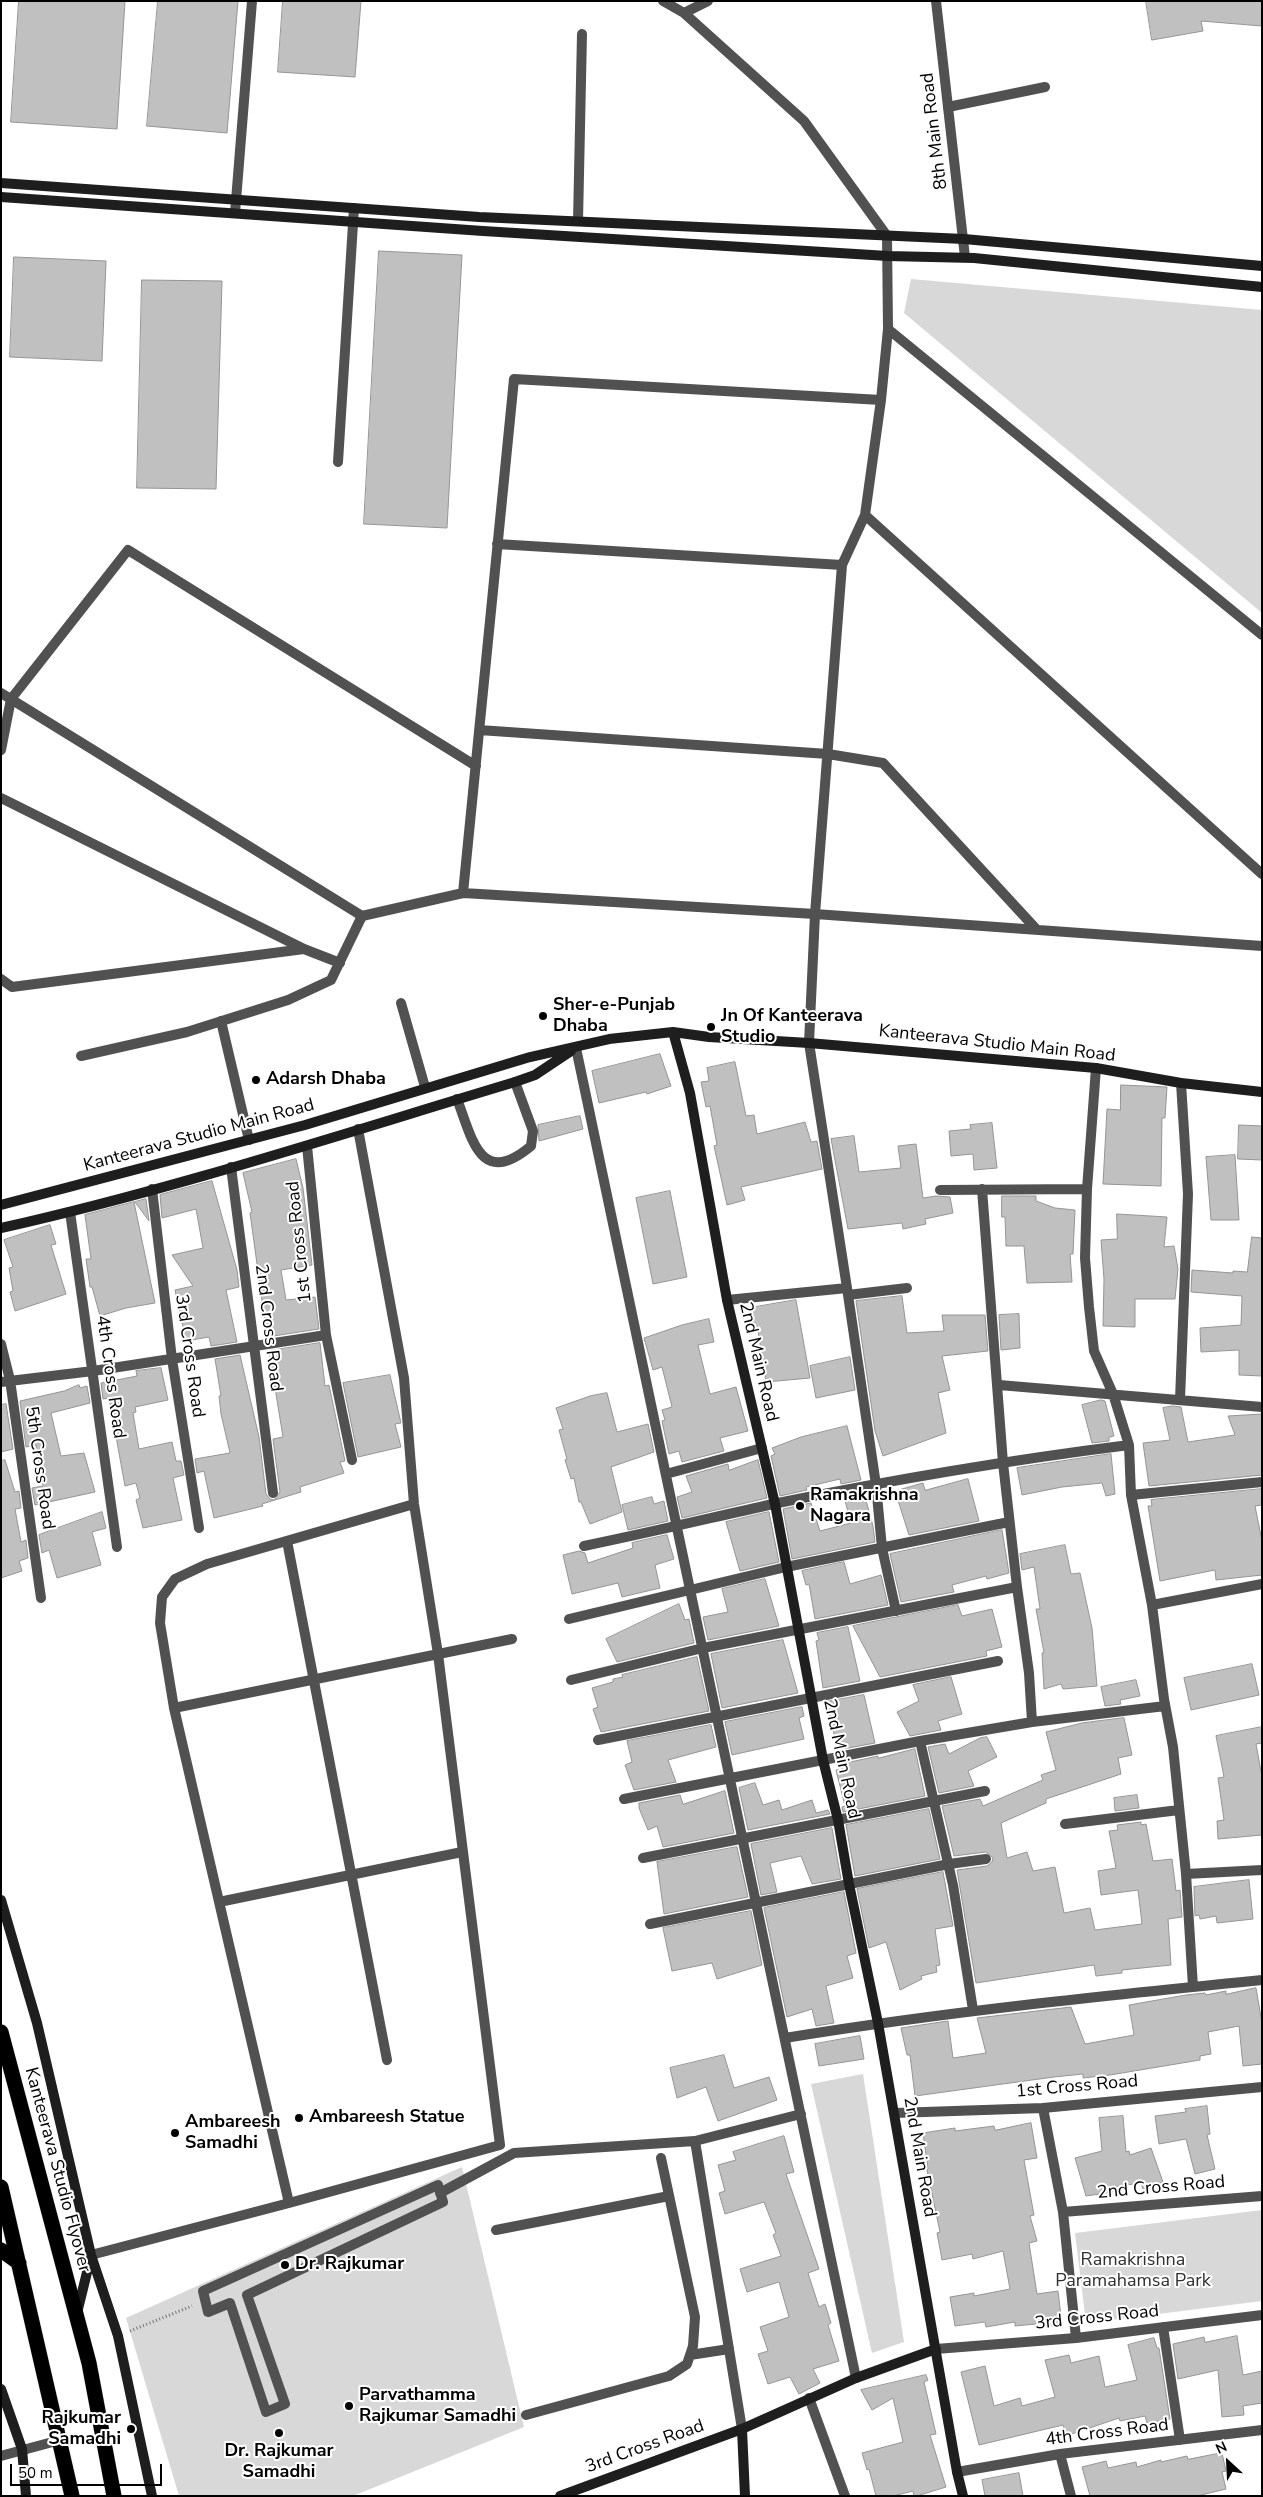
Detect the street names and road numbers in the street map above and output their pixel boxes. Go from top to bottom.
street label: 8th Main Road [917,71,953,191]
street label: Kanteerava Studio Main Road [878,1021,1116,1067]
street label: Kanteerava Studio Main Road [81,1095,317,1177]
street label: 1st Cross Road [283,1180,317,1304]
street label: 2nd Cross Road [249,1263,287,1393]
street label: 3rd Cross Road [170,1293,208,1419]
street label: 2nd Main Road [734,1300,782,1424]
street label: 4th Cross Road [91,1314,129,1440]
street label: 5th Cross Road [20,1405,58,1531]
street label: 2nd Main Road [818,1697,864,1821]
street label: Kanteerava Studio Flyover [19,2065,95,2275]
street label: 1st Cross Road [1015,2071,1139,2103]
street label: 2nd Main Road [898,2095,940,2219]
street label: 2nd Cross Road [1096,2172,1226,2204]
street label: 3rd Cross Road [1034,2301,1160,2335]
street label: 4th Cross Road [1044,2415,1170,2451]
street label: 3rd Cross Road [583,2416,707,2478]

